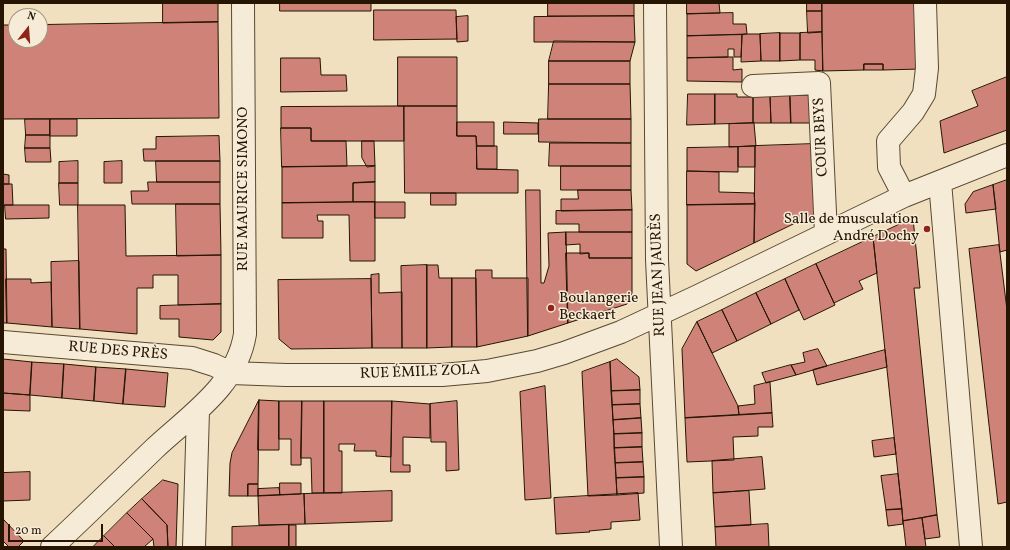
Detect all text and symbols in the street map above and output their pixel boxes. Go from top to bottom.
north arrow [8,8,48,48]
text: N [25,9,37,25]
street label: COUR BEYS [811,97,833,177]
street label: RUE MAURICE SIMONO [235,107,253,271]
place label: Salle de musculation André Dochy [784,211,919,246]
street label: RUE JEAN JAURÈS [648,213,670,337]
marker: Salle de musculation André Dochy [922,224,932,234]
place label: Boulangerie Beckaert [559,290,638,325]
marker: Boulangerie Beckaert [546,303,556,313]
street label: RUE DES PRÈS [67,339,169,365]
street label: RUE ÉMILE ZOLA [359,362,481,384]
scale bar [10,516,105,542]
text: 20 m [15,523,42,539]

